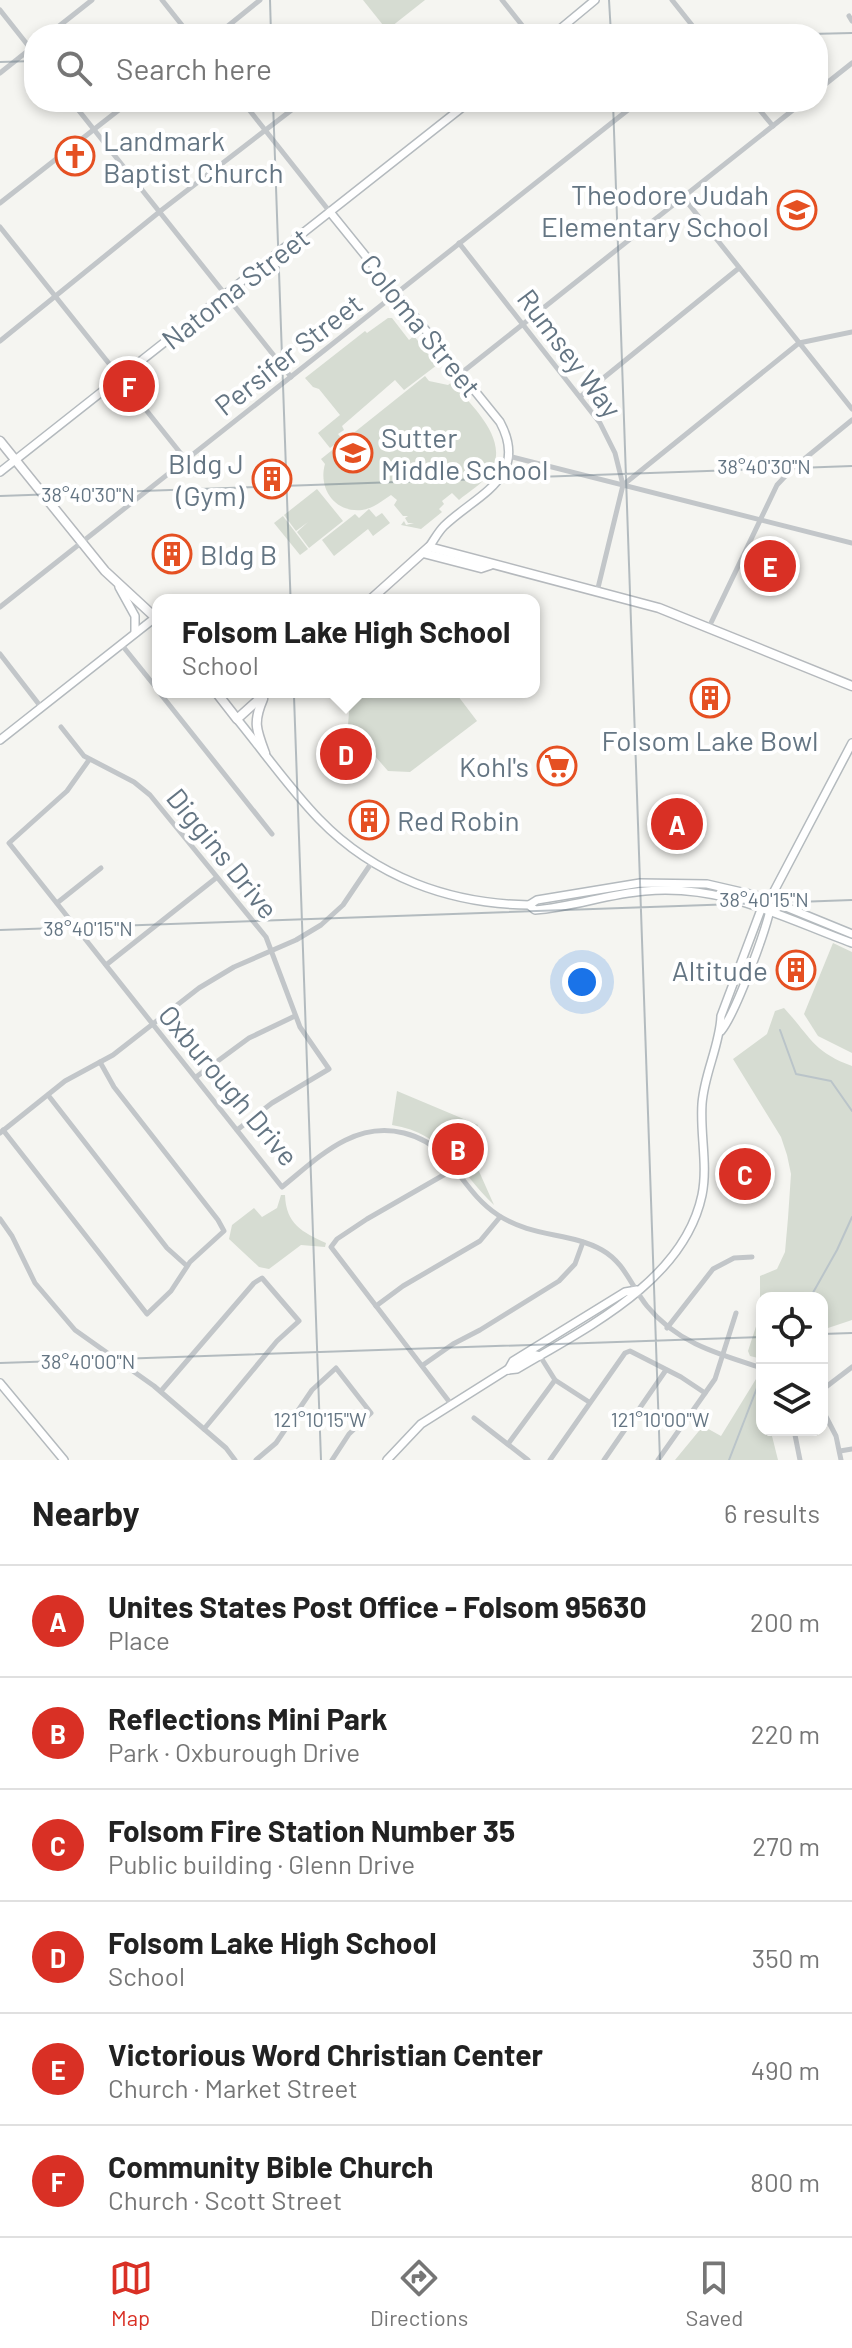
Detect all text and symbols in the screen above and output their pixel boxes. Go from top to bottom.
search box [24,24,828,112]
icon: search [52,46,96,90]
text: Search here [116,50,272,86]
place label: Landmark Baptist Church [103,123,284,189]
church icon: Landmark Baptist Church [54,135,96,177]
place label: Theodore Judah Elementary School [541,177,769,243]
school or university icon: Theodore Judah Elementary School [776,189,818,231]
street label: Natoma Street [155,220,315,356]
street label: Coloma Street [353,247,489,403]
street label: Rumsey Way [511,282,629,424]
street label: Persifer Street [208,286,368,422]
pin: F [103,356,155,416]
place label: Sutter Middle School [381,420,548,486]
school or university icon: Sutter Middle School [332,432,374,474]
place label: Bldg J (Gym) [168,446,245,512]
text: 38°40'30"N [717,454,811,478]
building icon: Bldg J (Gym) [251,458,293,500]
text: 38°40'30"N [41,482,135,506]
building icon: Bldg B [151,533,193,575]
pin: E [744,536,796,596]
place label: Bldg B [200,537,277,571]
popup [152,594,540,698]
text: Folsom Lake High School [182,613,510,649]
text: School [182,649,259,680]
building icon: Folsom Lake Bowl [689,677,731,719]
place label: Folsom Lake Bowl [601,723,819,757]
pin: D [320,724,372,784]
supermarket icon: Kohl's [536,745,578,787]
place label: Kohl's [459,749,529,783]
street label: Diggins Drive [160,781,286,925]
pin: A [651,794,703,854]
building icon: Red Robin [348,799,390,841]
place label: Red Robin [397,803,520,837]
text: 38°40'15"N [719,887,809,911]
text: 38°40'15"N [43,916,133,940]
building icon: Altitude [775,949,817,991]
place label: Altitude [672,953,768,987]
your location [562,962,602,1002]
street label: Oxburough Drive [152,998,306,1172]
pin: B [432,1119,484,1179]
pin: C [719,1144,771,1204]
map controls [756,1292,828,1436]
button: locate [756,1292,828,1364]
text: 38°40'00"N [41,1349,135,1373]
button: layers [756,1364,828,1436]
text: 121°10'15"W [273,1407,367,1431]
text: 121°10'00"W [611,1407,710,1431]
text: Nearby [32,1492,140,1533]
text: 6 results [724,1497,820,1528]
text: Unites States Post Office - Folsom 95630 [108,1588,647,1624]
text: A [49,1606,67,1637]
text: 200 m [750,1606,820,1637]
text: Place [108,1624,170,1655]
text: Reflections Mini Park [108,1700,387,1736]
text: B [50,1718,66,1749]
text: 220 m [751,1718,820,1749]
text: Park · Oxburough Drive [108,1736,360,1767]
text: Folsom Fire Station Number 35 [108,1812,515,1848]
text: C [50,1830,66,1861]
text: 270 m [752,1830,820,1861]
text: Public building · Glenn Drive [108,1848,415,1879]
text: Folsom Lake High School [108,1924,437,1960]
text: D [50,1942,66,1973]
text: 350 m [752,1942,820,1973]
text: School [108,1960,185,1991]
text: Victorious Word Christian Center [108,2036,543,2072]
text: E [50,2054,66,2085]
text: 490 m [751,2054,820,2085]
text: Church · Market Street [108,2072,358,2103]
text: Community Bible Church [108,2148,434,2184]
text: F [51,2166,65,2197]
text: 800 m [750,2166,820,2197]
text: Church · Scott Street [108,2184,342,2215]
tab: Map [109,2256,153,2330]
tab: Directions [370,2256,468,2330]
tab: Saved [686,2256,743,2330]

